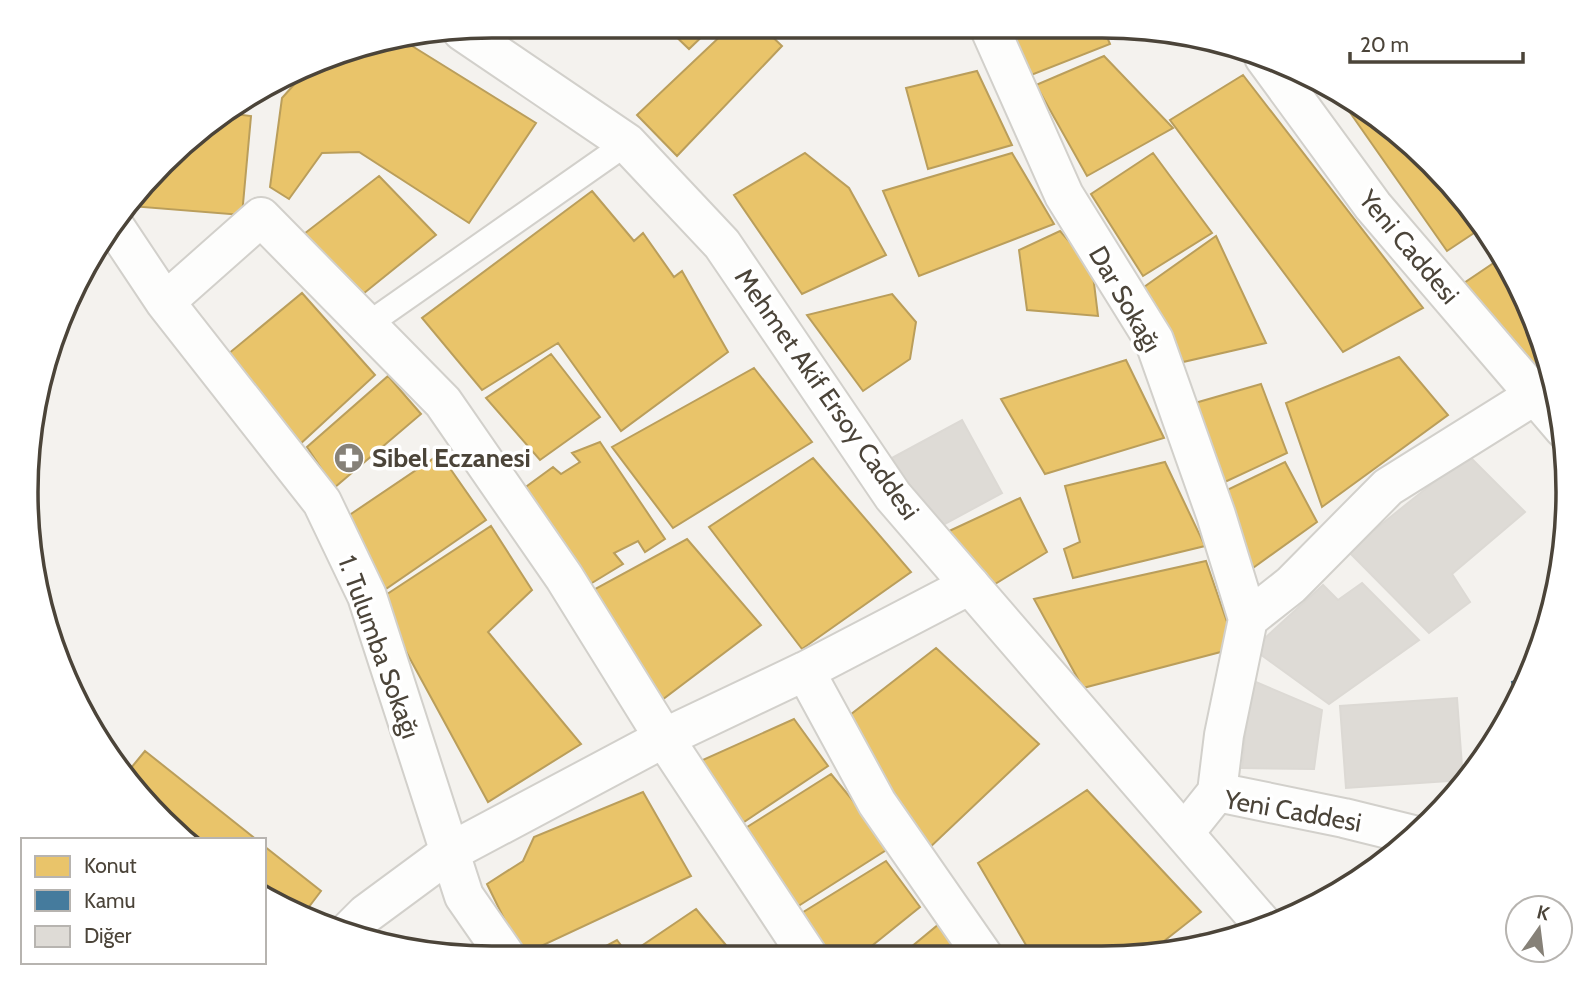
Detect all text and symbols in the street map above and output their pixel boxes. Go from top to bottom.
scale bar [1350,21,1523,65]
text: 20 m [1360,32,1409,57]
street label: Yeni Caddesi [1352,183,1466,310]
street label: Dar Sokağı [1082,240,1168,358]
street label: Mehmet Akif Ersoy Caddesi [728,262,926,526]
pharmacy icon: Sibel Eczanesi [332,441,366,475]
place label: Sibel Eczanesi [372,442,531,474]
street label: 1. Tulumba Sokağı [331,551,427,743]
street label: Yeni Caddesi [1221,783,1364,839]
legend [21,838,266,964]
text: Konut [84,853,137,878]
text: Kamu [84,888,135,913]
north arrow [1504,894,1574,964]
text: K [1534,900,1552,926]
text: Diğer [84,923,132,948]

